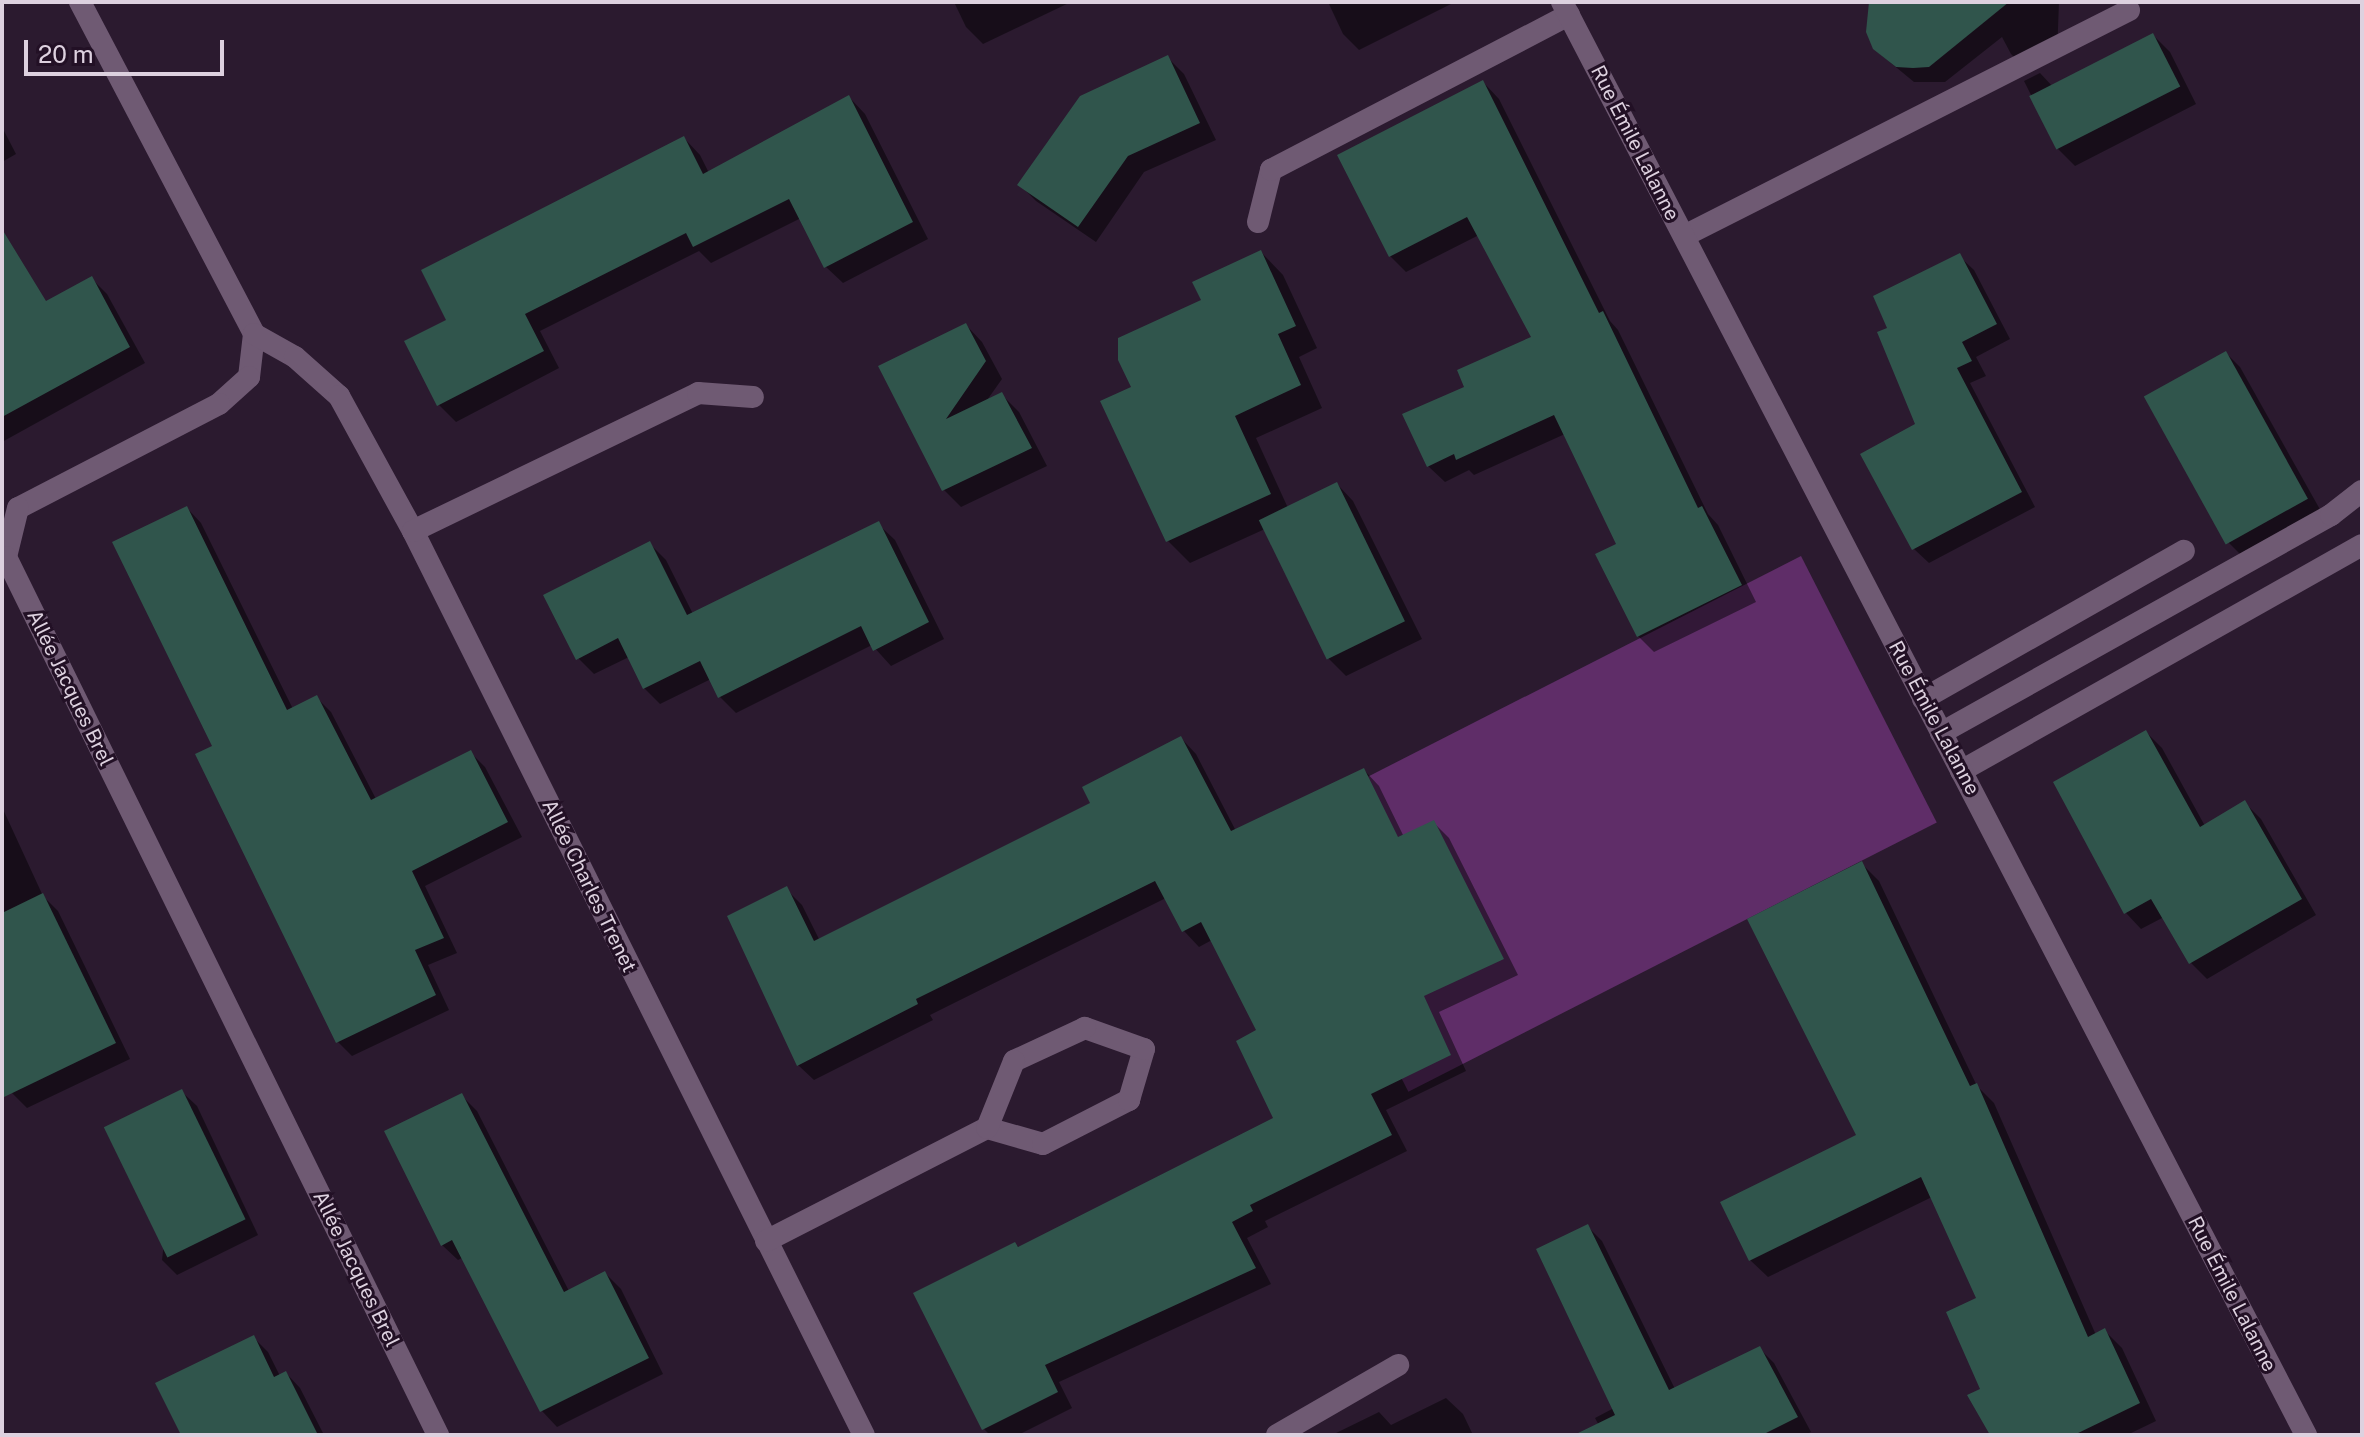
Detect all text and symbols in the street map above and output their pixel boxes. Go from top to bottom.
scale bar [28,24,228,74]
text: 20 m [38,40,94,68]
street label: Rue Émile Lalanne [1585,61,1685,225]
street label: Allée Jacques Brel [22,606,118,770]
street label: Rue Émile Lalanne [1883,637,1985,799]
street label: Allée Charles Trenet [537,796,641,976]
street label: Allée Jacques Brel [308,1187,404,1351]
street label: Rue Émile Lalanne [2182,1212,2282,1376]

